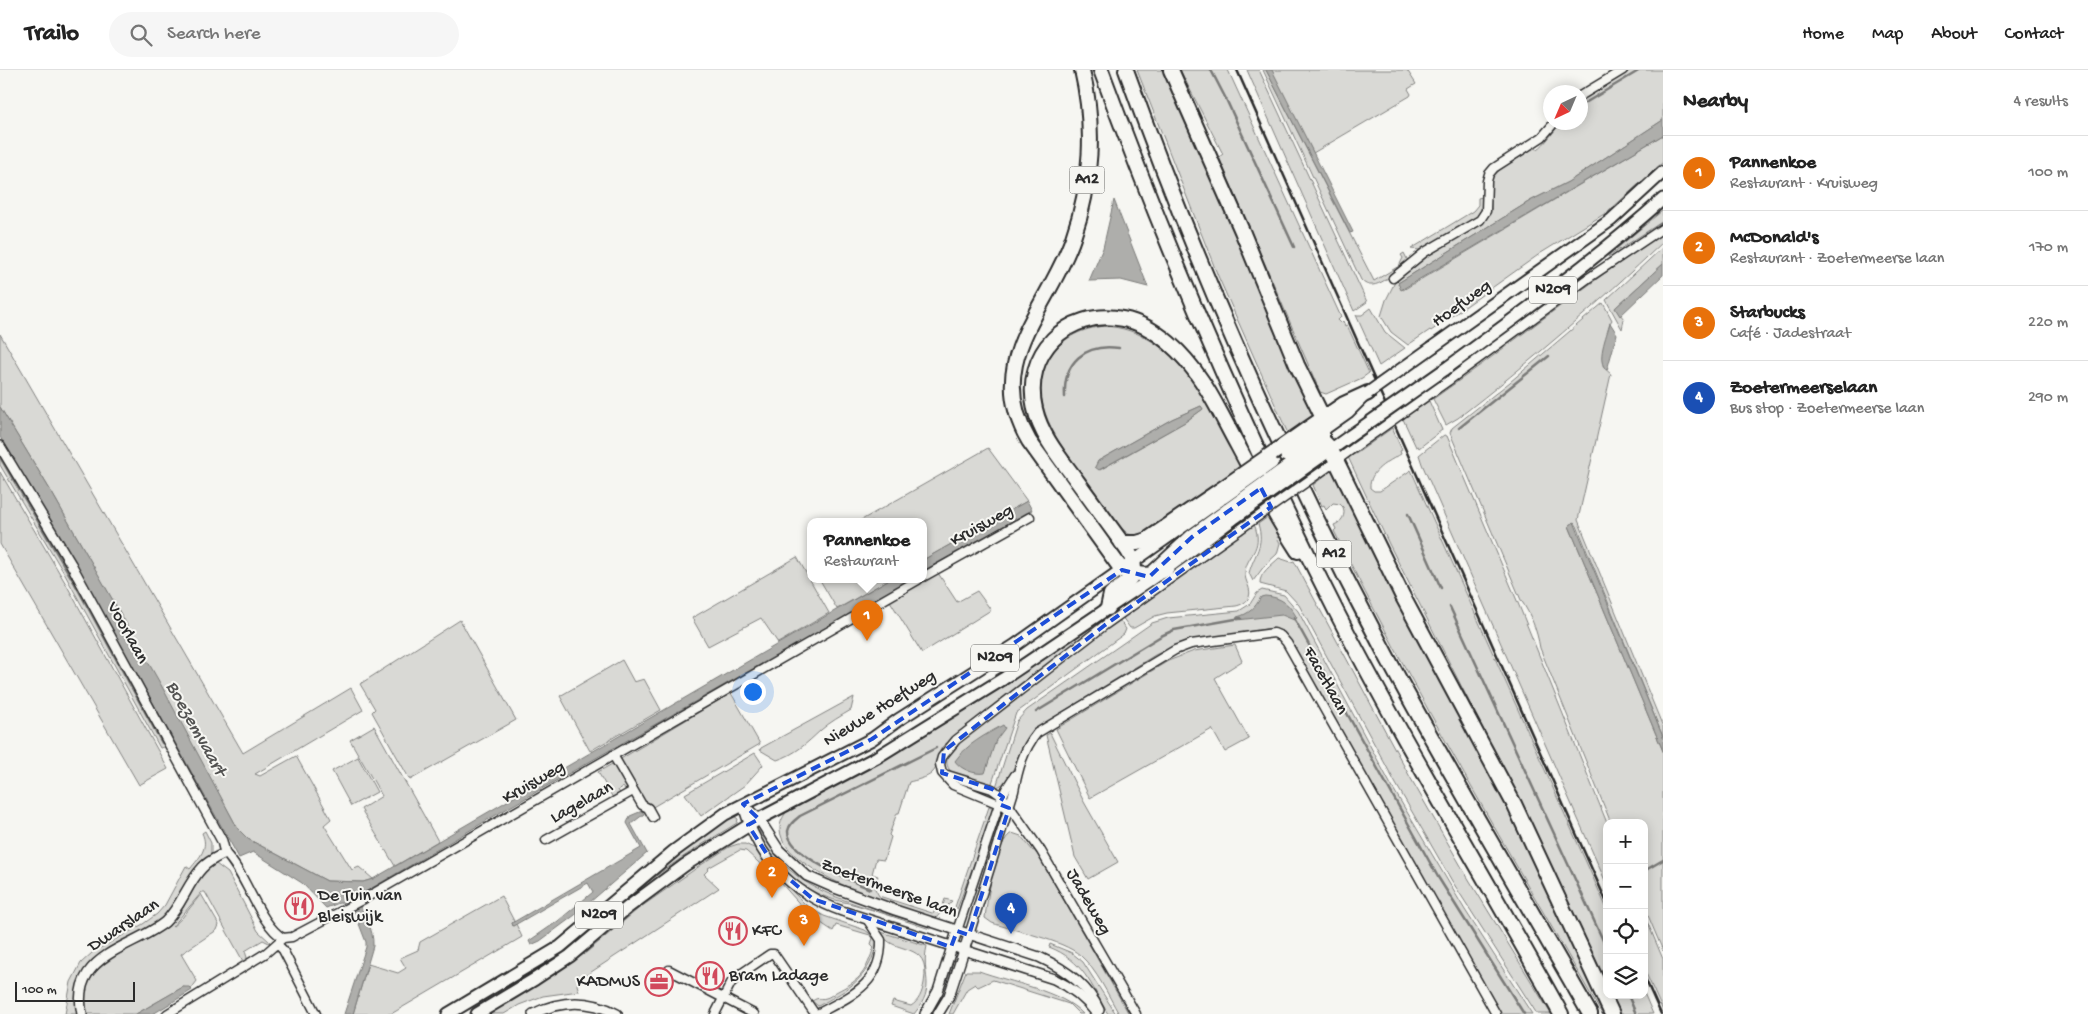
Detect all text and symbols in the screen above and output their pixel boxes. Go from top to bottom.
search box [109,12,459,57]
text: Trailo [25,20,79,49]
icon: search [127,21,155,49]
text: Search here [167,23,261,46]
text: Home [1802,24,1844,45]
text: Map [1872,24,1903,45]
text: About [1931,24,1977,45]
text: Contact [2005,24,2063,45]
north arrow [1543,85,1588,130]
text: Nearby [1683,90,1748,115]
text: 4 results [2013,93,2068,112]
text: Pannenkoe [1730,152,1816,175]
text: 1 [1696,164,1702,183]
text: 100 m [2028,164,2068,183]
road number: A12 [1070,166,1104,194]
text: Restaurant · Kruisweg [1730,175,1878,194]
text: McDonald's [1730,227,1819,250]
text: 2 [1695,239,1703,258]
text: 170 m [2029,239,2068,258]
text: Restaurant · Zoetermeerse laan [1730,250,1944,269]
street label: Hoefweg [1428,276,1496,332]
road number: N209 [1529,276,1577,304]
text: Starbucks [1730,302,1805,325]
text: 3 [1695,314,1703,333]
text: 220 m [2028,314,2068,333]
text: Café · Jadestraat [1730,325,1851,344]
text: Zoetermeerselaan [1730,377,1877,400]
text: 4 [1695,389,1703,408]
text: 290 m [2028,389,2068,408]
text: Bus stop · Zoetermeerse laan [1730,400,1924,419]
street label: Kruisweg [947,500,1017,552]
popup [807,518,927,583]
text: Pannenkoe [824,530,910,553]
road number: A12 [1316,540,1352,568]
text: Restaurant [824,553,898,572]
street label: Voorlaan [101,597,153,668]
pin: 1 [851,600,883,641]
street label: Facetlaan [1297,642,1352,719]
road number: N209 [971,644,1019,672]
street label: Nieuwe Hoefweg [820,666,940,752]
water label: Boezemvaart [159,678,232,783]
your location [740,679,766,705]
street label: Kruisweg [499,757,569,809]
street label: Lagelaan [547,777,617,829]
map controls [1603,819,1648,999]
button: + [1603,819,1648,864]
street label: Zoetermeerse laan [818,855,961,924]
pin: 2 [756,857,788,898]
button: − [1603,864,1648,909]
street label: Jadeweg [1061,865,1115,939]
place label: De Tuin van Bleiswijk [317,886,402,928]
restaurant icon: De Tuin van Bleiswijk [284,891,314,921]
pin: 4 [995,893,1027,934]
street label: Dwarslaan [84,894,164,958]
road number: N209 [575,902,623,928]
pin: 3 [788,905,820,946]
button: locate [1603,909,1648,954]
restaurant icon: KFC [718,916,748,946]
place label: KFC [752,921,782,942]
button: layers [1603,954,1648,999]
restaurant icon: Bram Ladage [695,961,725,991]
place label: Bram Ladage [728,966,829,987]
office icon: KADMUS [644,967,674,997]
place label: KADMUS [577,972,641,993]
scale bar [15,979,135,1002]
text: 100 m [22,982,57,999]

